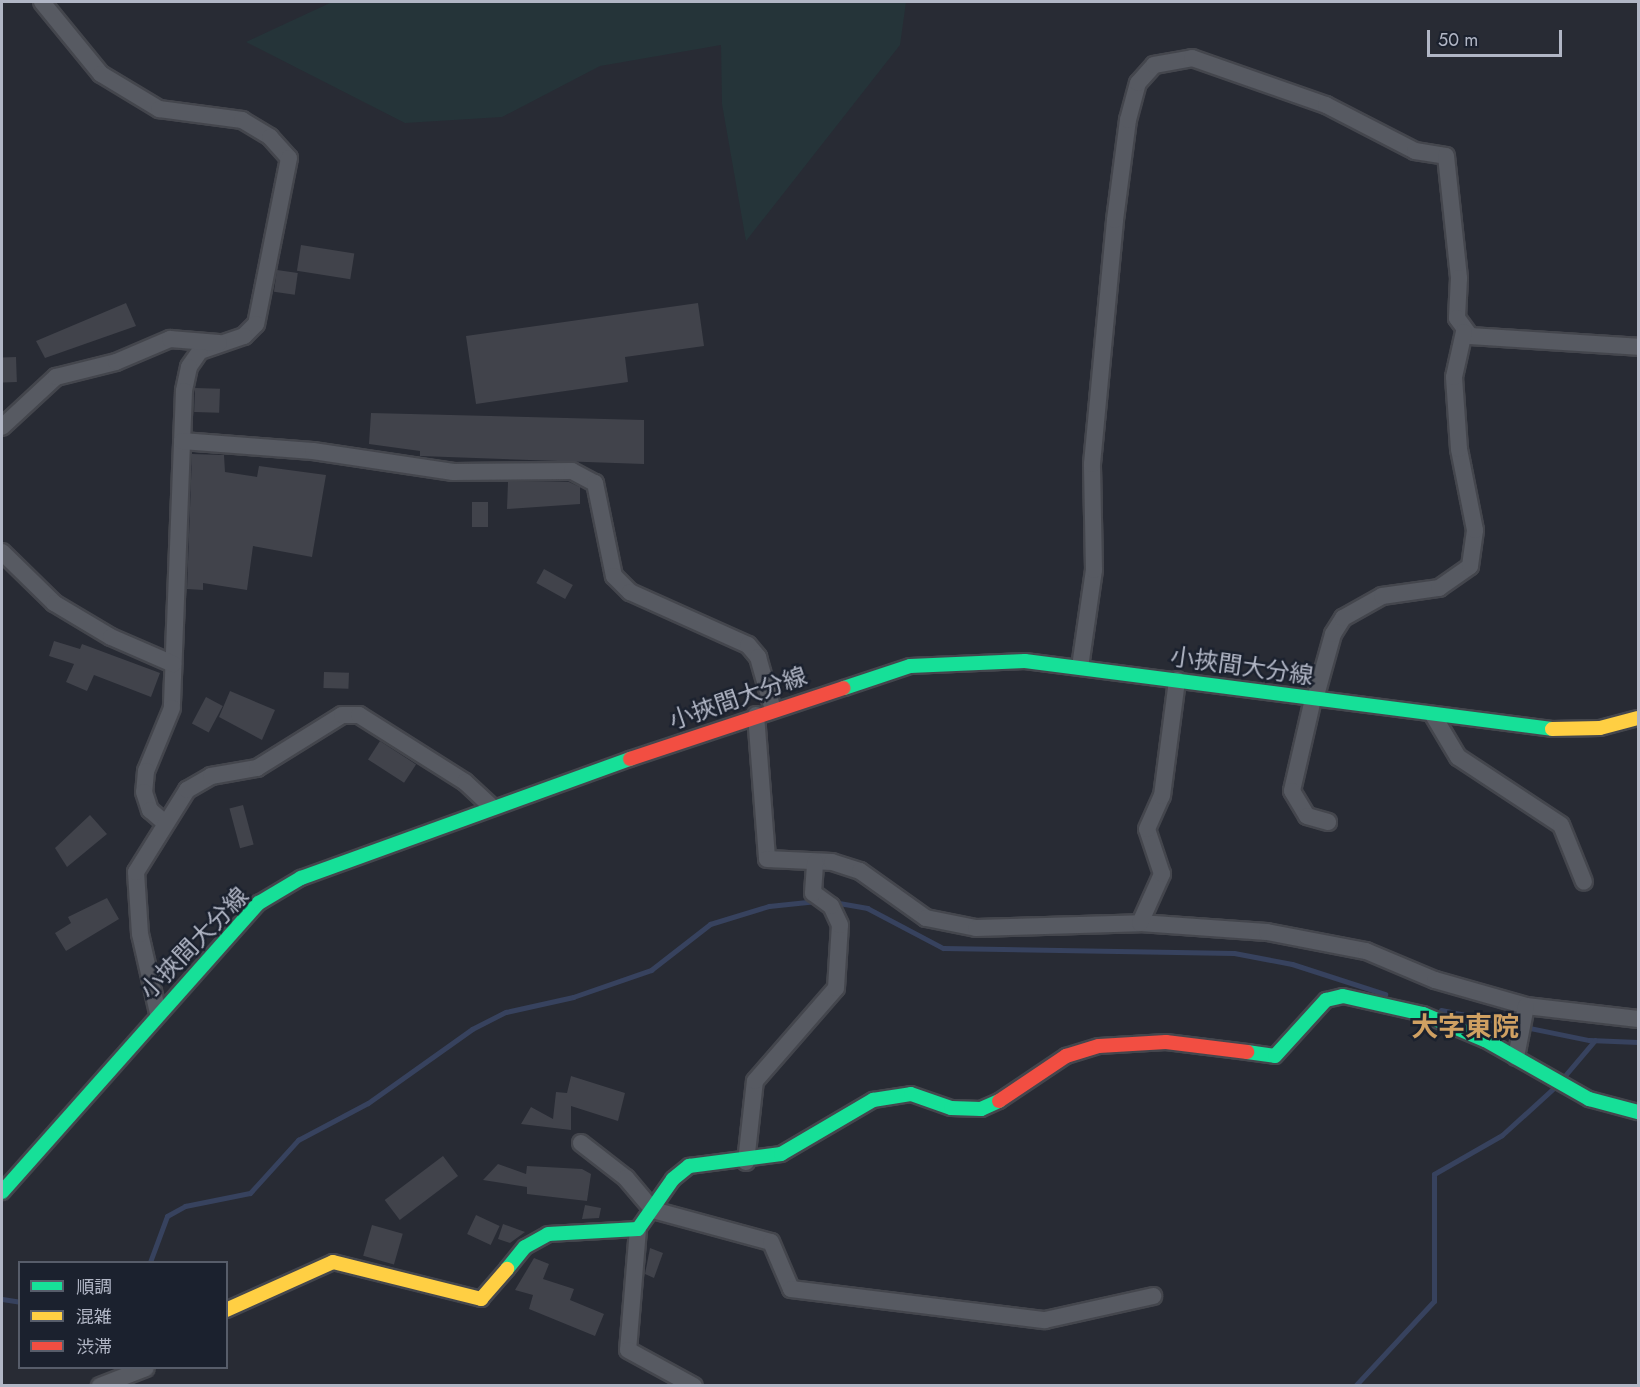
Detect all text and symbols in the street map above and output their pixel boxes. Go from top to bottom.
scale bar [1430,18,1565,56]
text: 50 m [1438,27,1478,53]
street label: 小挾間大分線 [1169,642,1315,690]
street label: 小挾間大分線 [665,661,811,735]
street label: 小挾間大分線 [134,881,254,1005]
district label: 大字東院 [1411,1011,1519,1043]
legend [18,1261,228,1369]
text: 順調 [76,1274,112,1300]
text: 混雑 [76,1304,112,1330]
text: 渋滞 [76,1334,112,1360]

